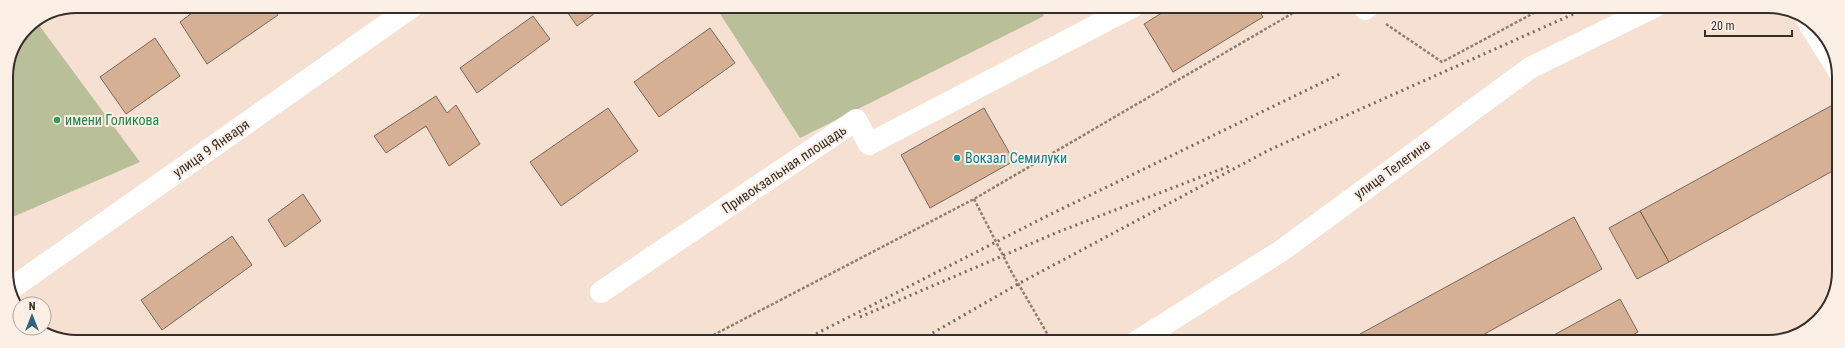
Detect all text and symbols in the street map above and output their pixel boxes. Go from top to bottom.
scale bar [1705,12,1792,38]
text: 20 m [1711,19,1735,33]
place label: имени Голикова [65,112,159,128]
marker: имени Голикова [52,115,62,125]
street label: улица 9 Января [170,116,252,180]
street label: Привокзальная площадь [719,121,849,217]
street label: улица Телегина [1351,136,1433,202]
place label: Вокзал Семилуки [965,150,1067,166]
marker: Вокзал Семилуки [952,153,962,163]
north arrow [12,296,52,336]
text: N [29,300,36,313]

